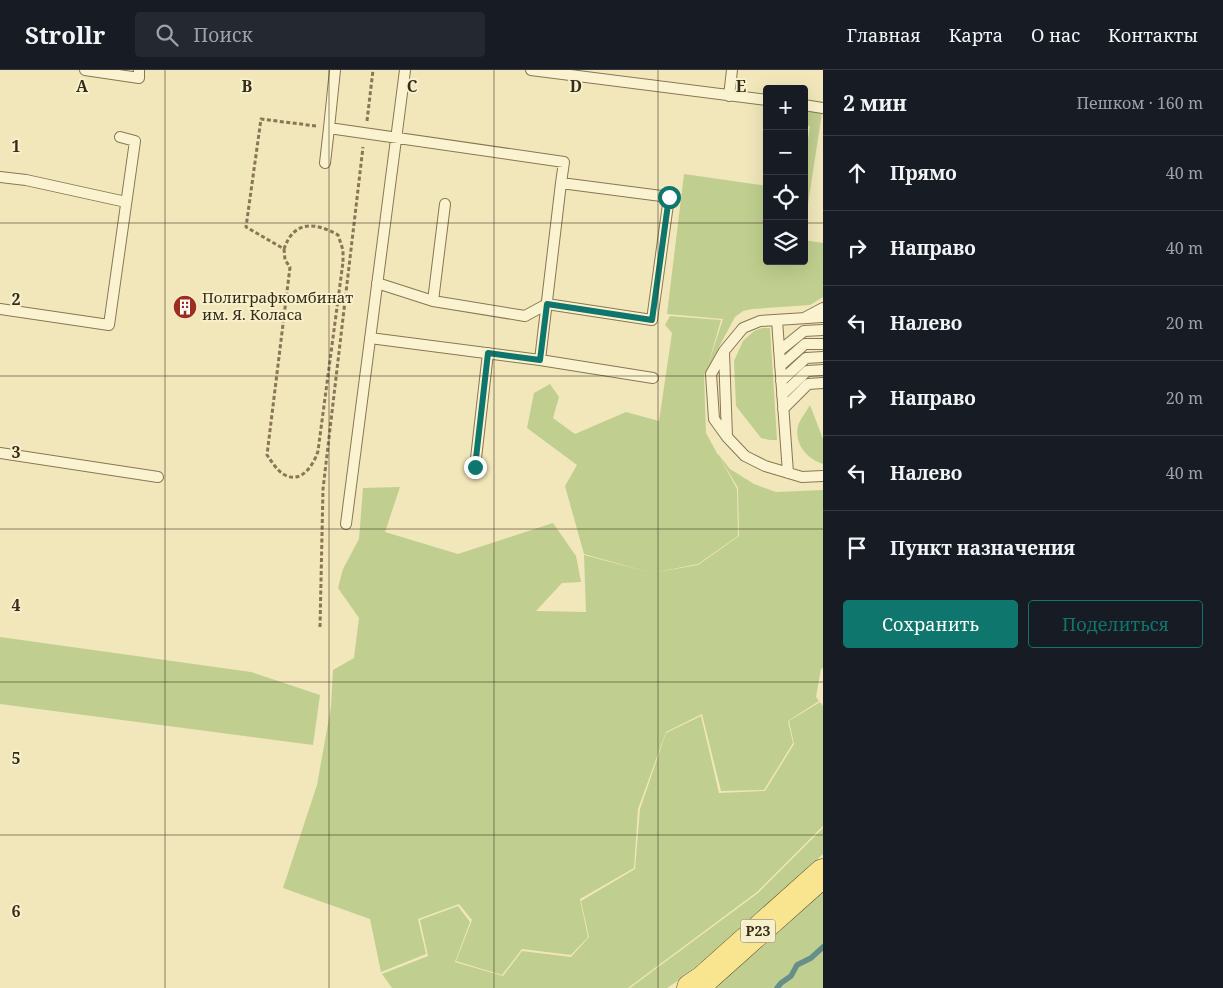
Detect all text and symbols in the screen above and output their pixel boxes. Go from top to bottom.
search box [135,12,485,57]
text: Strollr [25,18,105,51]
icon: search [153,21,181,49]
text: Поиск [193,22,253,48]
text: Главная [847,23,921,47]
text: Карта [949,23,1003,47]
text: О нас [1031,23,1080,47]
text: Контакты [1108,23,1198,47]
text: A [76,75,89,97]
text: B [242,75,253,97]
text: C [407,75,418,97]
text: D [570,75,582,97]
text: E [736,75,746,97]
map controls [763,85,808,265]
button: + [763,85,808,130]
text: 2 мин [843,89,907,117]
text: Пешком · 160 m [1076,92,1203,114]
button: − [763,130,808,175]
text: 1 [11,135,21,157]
icon: ahead [843,159,871,187]
text: Прямо [890,160,957,186]
text: 40 m [1166,162,1203,184]
button: locate [763,175,808,220]
route start [658,186,681,209]
button: layers [763,220,808,265]
icon: right [843,234,871,262]
text: Направо [890,235,976,261]
text: 40 m [1166,237,1203,259]
place label: Полиграфкомбинат им. Я. Коласа [202,287,353,324]
text: 2 [11,288,21,310]
building icon: Полиграфкомбинат им. Я. Коласа [172,294,198,320]
icon: left [843,309,871,337]
text: Налево [890,310,962,336]
text: 20 m [1166,312,1203,334]
icon: right [843,384,871,412]
text: Направо [890,385,976,411]
text: 20 m [1166,387,1203,409]
text: 3 [11,441,21,463]
route end [464,456,487,479]
icon: left [843,459,871,487]
text: Налево [890,460,962,486]
text: 40 m [1166,462,1203,484]
icon: arrive [843,534,871,562]
text: Пункт назначения [890,535,1075,561]
text: 4 [11,594,21,616]
button: Сохранить [843,600,1018,648]
button: Поделиться [1028,600,1203,648]
text: 5 [11,747,21,769]
text: 6 [11,900,21,922]
road number: Р23 [740,919,776,942]

